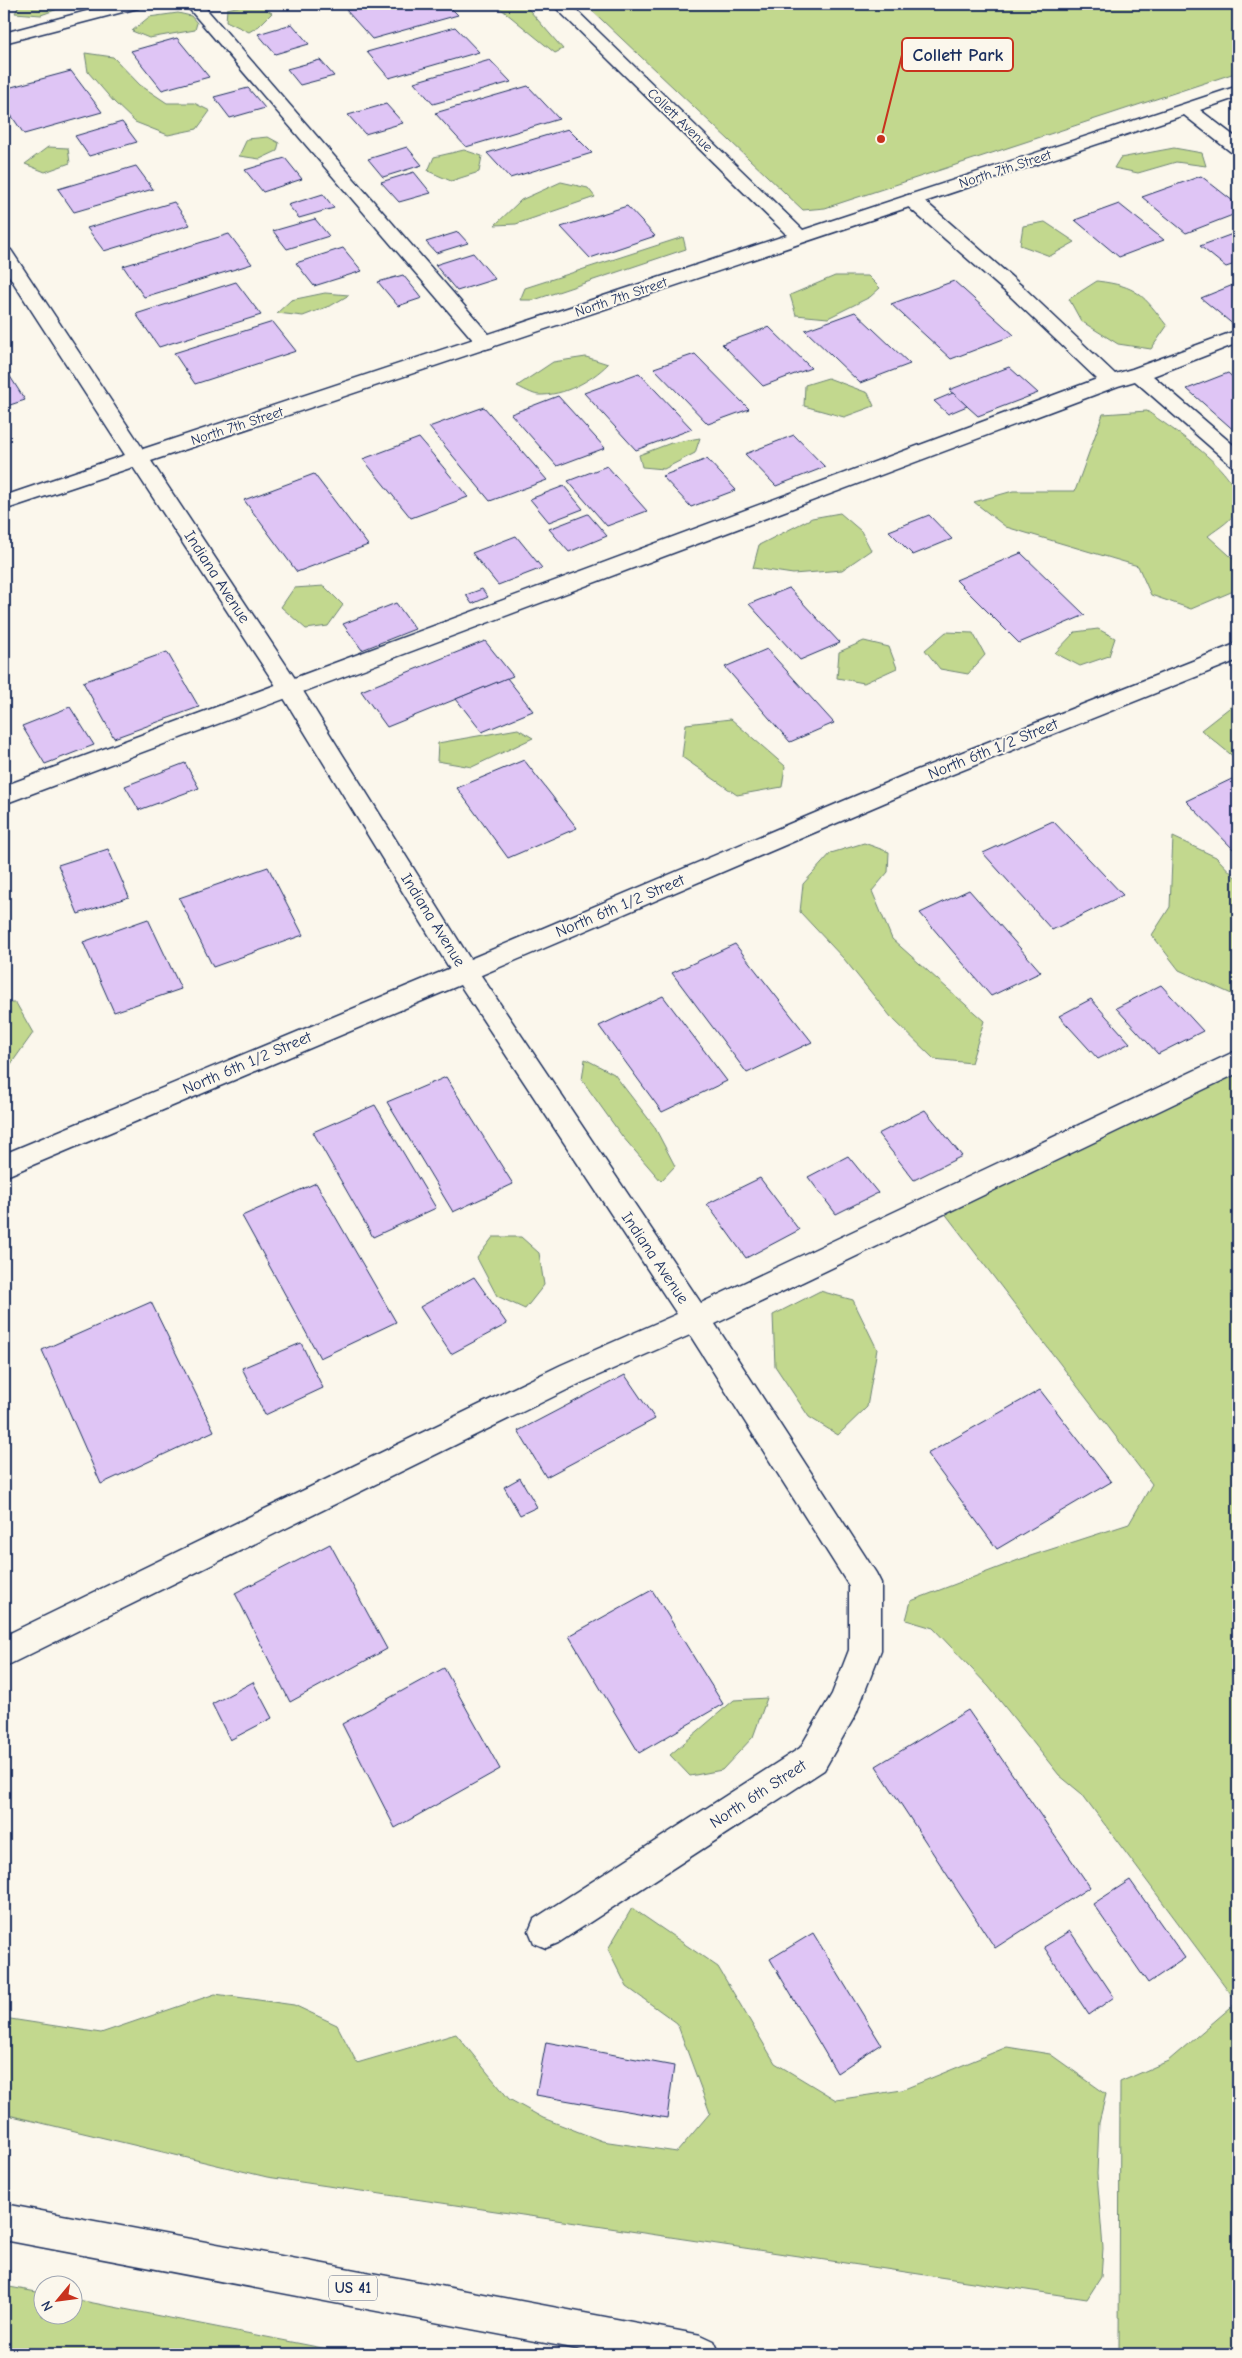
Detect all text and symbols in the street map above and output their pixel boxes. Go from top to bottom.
callout: Collett Park [902,38,1013,71]
text: Collett Park [913,45,1004,66]
street label: Collett Avenue [644,85,716,155]
street label: North 7th Street [957,146,1054,192]
street label: North 7th Street [573,273,670,321]
street label: North 7th Street [189,403,286,449]
street label: Indiana Avenue [180,527,254,627]
street label: North 6th 1/2 Street [926,715,1061,783]
street label: Indiana Avenue [397,870,469,970]
street label: North 6th 1/2 Street [553,871,687,941]
street label: North 6th 1/2 Street [180,1028,314,1098]
street label: Indiana Avenue [618,1209,692,1307]
street label: North 6th Street [707,1756,810,1832]
north arrow [32,2276,82,2326]
road number: US 41 [329,2276,377,2300]
text: N [37,2298,57,2314]

